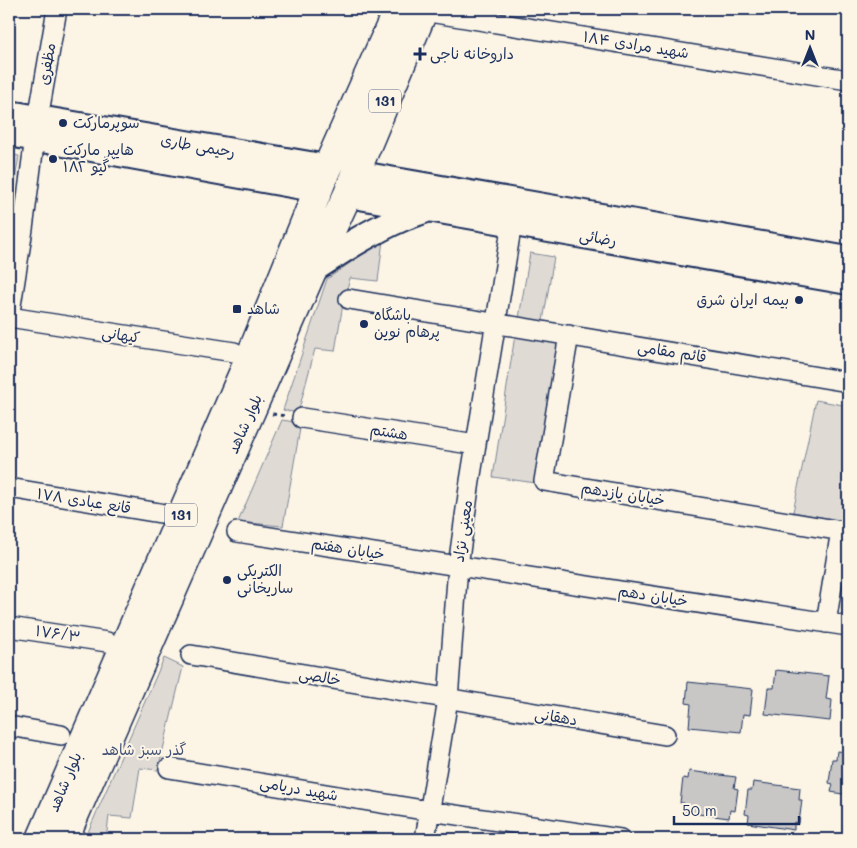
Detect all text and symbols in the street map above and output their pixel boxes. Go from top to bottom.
north arrow [784,22,834,72]
text: N [805,25,815,44]
street label: شهید مرادی ۱۸۴ [582,26,691,62]
street label: مظفری [32,41,60,87]
place label: داروخانه ناجی [430,43,514,64]
marker: داروخانه ناجی [414,48,426,60]
road number: 131 [369,90,401,112]
place label: سوپرمارکت [73,112,140,133]
marker: سوپرمارکت [57,117,69,129]
street label: رحیمی طاری [159,129,237,162]
place label: هایپر مارکت گیو ١٨٢ [63,139,134,176]
marker: هایپر مارکت گیو ١٨٢ [47,153,59,165]
street label: رضائی [578,224,618,251]
place label: بیمه ایران شرق [697,289,789,309]
marker: بیمه ایران شرق [793,294,805,306]
place label: شاهد [247,298,280,318]
marker: شاهد [231,303,243,315]
place label: باشگاه پرهام نوین [374,304,440,343]
marker: باشگاه پرهام نوین [358,318,370,330]
street label: کیهانی [100,321,142,348]
street label: قائم مقامی [636,336,708,369]
street label: بلوار شاهد [222,391,266,456]
street label: هشتم [368,418,409,447]
street label: خیابان یازدهم [579,477,666,512]
street label: قانع عبادی ۱۷۸ [35,483,133,519]
street label: معینی نژاد [448,499,477,563]
road number: 131 [165,504,197,526]
street label: خیابان هفتم [310,532,386,567]
place label: الکتریکی ساریخانی [237,560,293,598]
marker: الکتریکی ساریخانی [221,574,233,586]
street label: خیابان دهم [616,580,689,613]
street label: ۱۷۶/۳ [34,620,82,646]
street label: خالصی [297,662,343,691]
street label: دهقانی [533,703,579,730]
park label: گذر سبز شاهد [102,739,186,759]
street label: بلوار شاهد [43,749,86,815]
street label: شهید دریامی [259,771,340,806]
scale bar [674,793,800,825]
text: 50 m [682,800,717,820]

